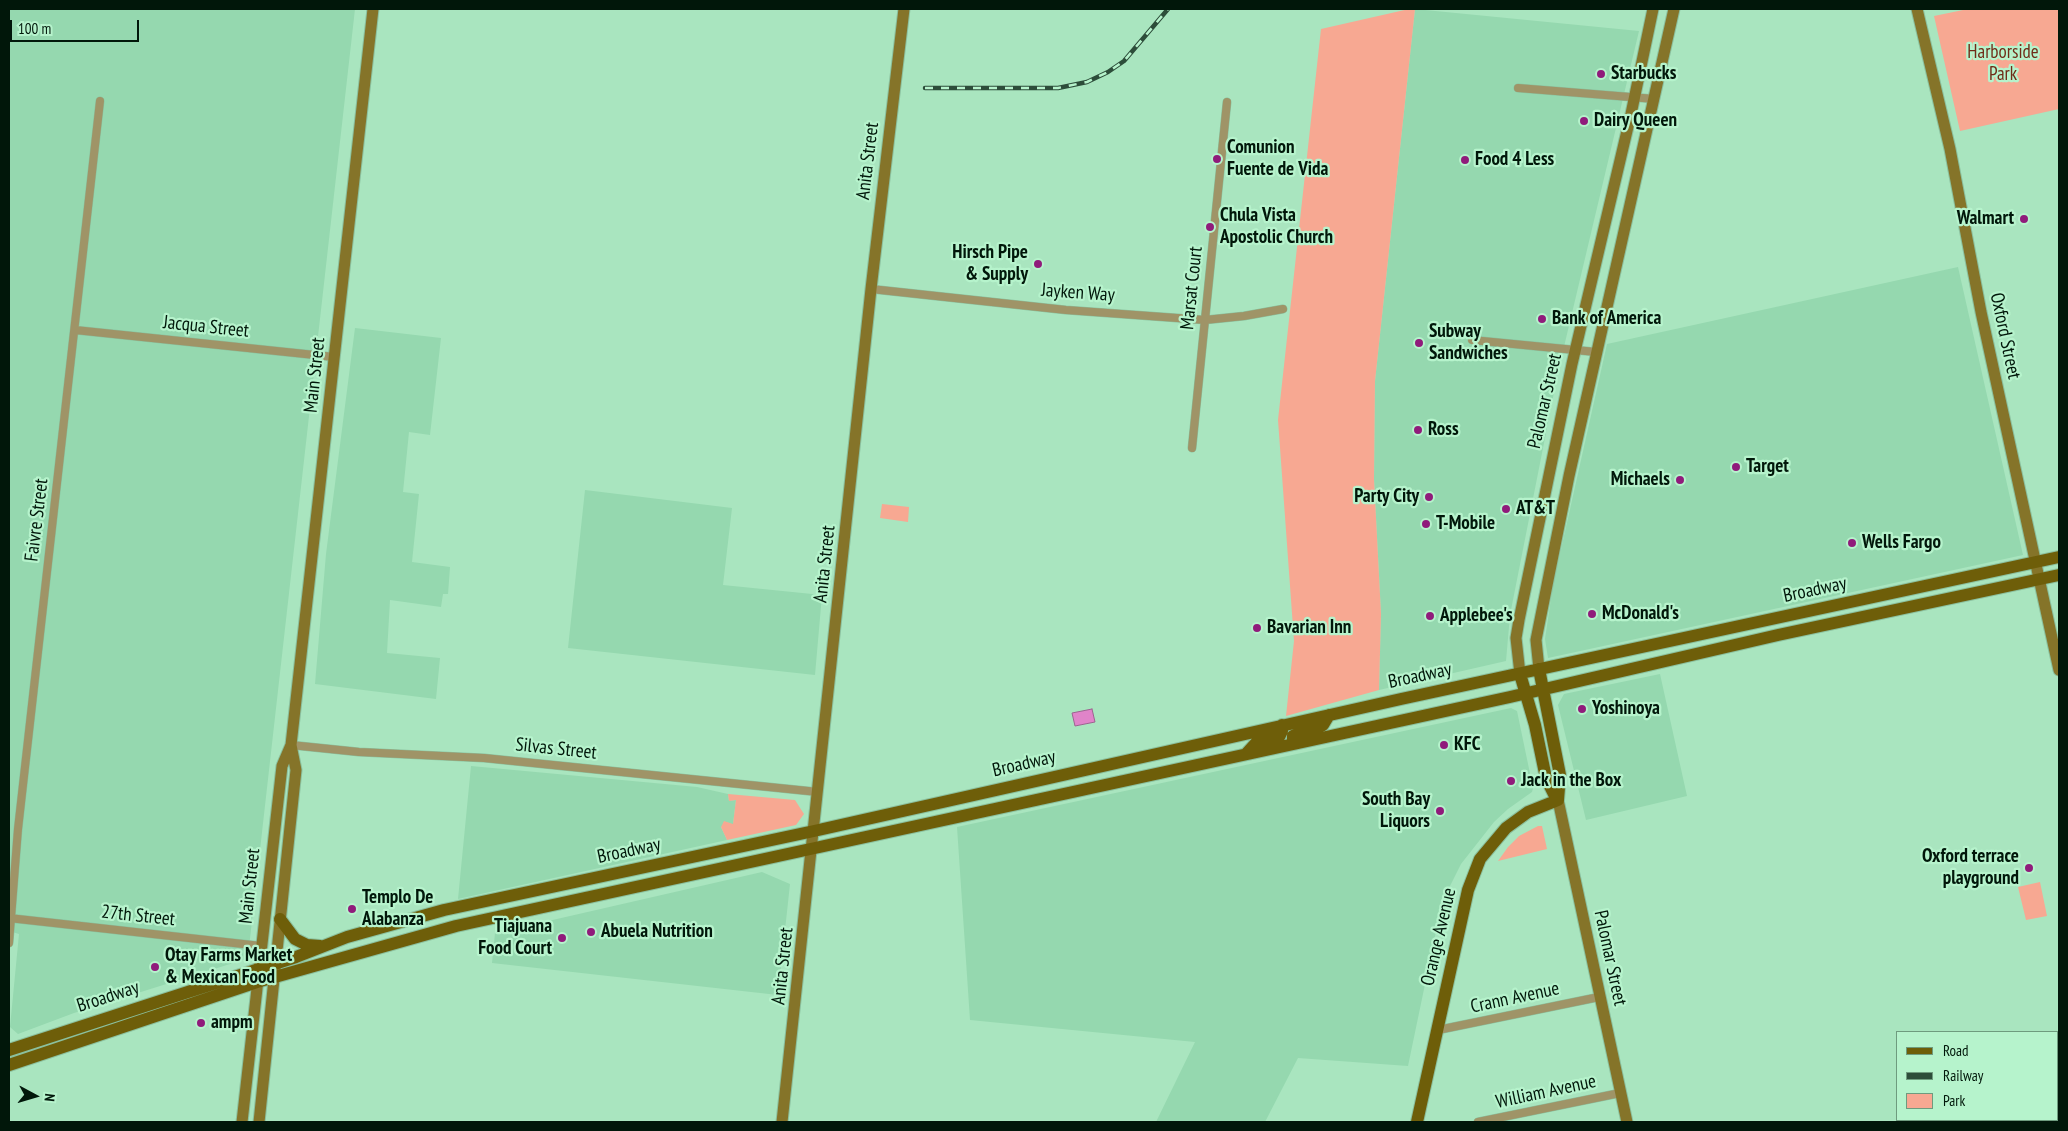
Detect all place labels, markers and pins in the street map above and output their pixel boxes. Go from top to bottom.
place label: Starbucks [1611,63,1676,85]
marker: Starbucks [1595,68,1607,80]
place label: Dairy Queen [1594,110,1677,132]
marker: Dairy Queen [1578,115,1590,127]
place label: Comunion Fuente de Vida [1227,137,1328,181]
place label: Food 4 Less [1475,149,1554,171]
marker: Comunion Fuente de Vida [1211,153,1223,165]
marker: Food 4 Less [1459,154,1471,166]
place label: Chula Vista Apostolic Church [1220,205,1333,249]
place label: Walmart [1957,208,2014,230]
marker: Walmart [2018,213,2030,225]
marker: Chula Vista Apostolic Church [1204,221,1216,233]
place label: Hirsch Pipe & Supply [952,242,1028,286]
marker: Hirsch Pipe & Supply [1032,258,1044,270]
place label: Bank of America [1552,308,1661,330]
marker: Bank of America [1536,313,1548,325]
place label: Subway Sandwiches [1429,321,1508,365]
marker: Subway Sandwiches [1413,337,1425,349]
place label: Ross [1428,419,1459,441]
marker: Ross [1412,424,1424,436]
place label: Target [1746,456,1789,478]
marker: Target [1730,461,1742,473]
place label: Michaels [1611,469,1670,491]
marker: Michaels [1674,474,1686,486]
place label: Party City [1354,486,1419,508]
marker: Party City [1423,491,1435,503]
place label: AT&T [1516,498,1555,520]
marker: AT&T [1500,503,1512,515]
place label: T-Mobile [1436,513,1495,535]
marker: T-Mobile [1420,518,1432,530]
place label: Wells Fargo [1862,532,1941,554]
marker: Wells Fargo [1846,537,1858,549]
place label: McDonald's [1602,603,1679,625]
place label: Applebee's [1440,605,1513,627]
marker: McDonald's [1586,608,1598,620]
marker: Applebee's [1424,610,1436,622]
place label: Bavarian Inn [1267,617,1351,639]
marker: Bavarian Inn [1251,622,1263,634]
place label: Yoshinoya [1592,698,1660,720]
marker: Yoshinoya [1576,703,1588,715]
place label: KFC [1454,734,1481,756]
marker: KFC [1438,739,1450,751]
place label: Jack in the Box [1521,770,1621,792]
marker: Jack in the Box [1505,775,1517,787]
place label: South Bay Liquors [1362,789,1430,833]
marker: South Bay Liquors [1434,805,1446,817]
place label: Oxford terrace playground [1922,846,2019,890]
marker: Oxford terrace playground [2023,862,2035,874]
place label: Templo De Alabanza [362,887,433,931]
marker: Templo De Alabanza [346,903,358,915]
place label: Tiajuana Food Court [478,916,552,960]
place label: Abuela Nutrition [601,921,713,943]
marker: Abuela Nutrition [585,926,597,938]
marker: Tiajuana Food Court [556,932,568,944]
place label: Otay Farms Market & Mexican Food [165,945,292,989]
marker: Otay Farms Market & Mexican Food [149,961,161,973]
place label: ampm [211,1012,253,1034]
marker: ampm [195,1017,207,1029]

